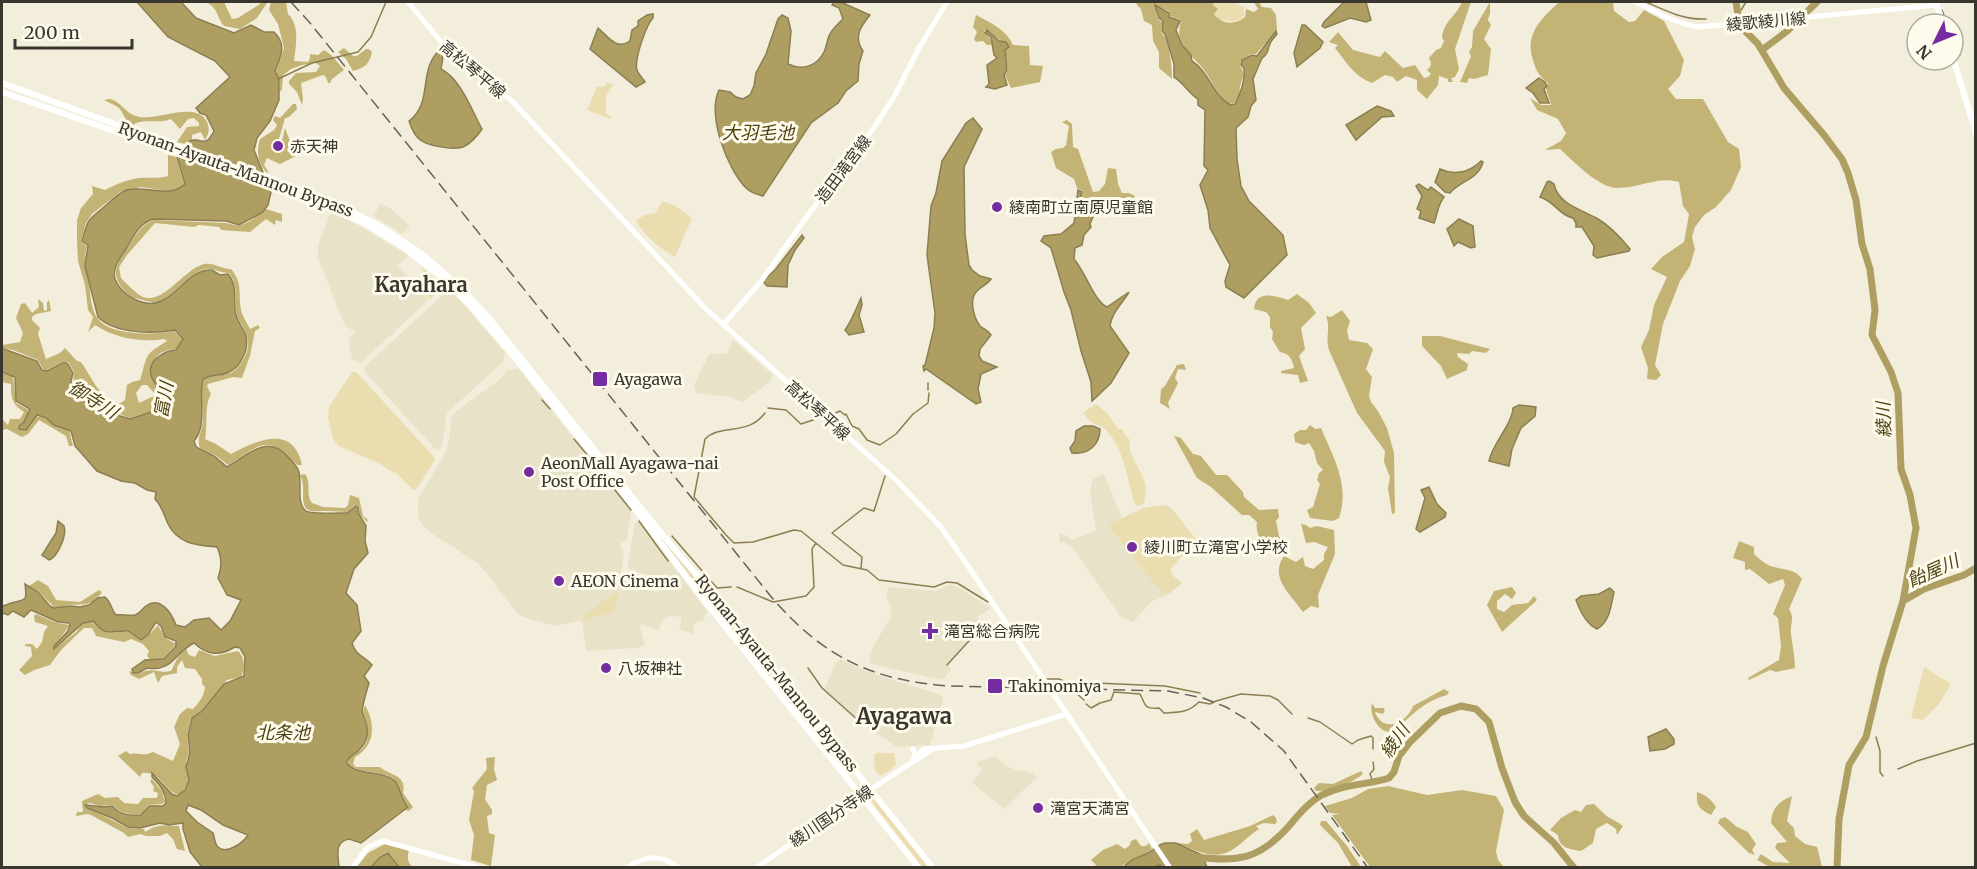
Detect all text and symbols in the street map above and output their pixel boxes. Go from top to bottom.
street label: 綾歌綾川線 [1725,8,1807,34]
scale bar [15,12,132,50]
north arrow [1905,12,1965,72]
text: 200 m [24,21,80,44]
street label: 高松琴平線 [436,36,510,102]
text: N [1912,41,1936,64]
street label: Ryonan-Ayauta-Mannou Bypass [116,117,356,221]
water label: 大羽毛池 [722,121,796,144]
street label: 造田滝宮線 [811,131,875,207]
place label: 赤天神 [290,136,338,156]
marker: 赤天神 [271,139,285,153]
place label: 綾南町立南原児童館 [1009,197,1153,217]
marker: 綾南町立南原児童館 [990,200,1004,214]
district label: Kayahara [374,272,468,297]
place label: Ayagawa [613,369,683,389]
marker: Ayagawa [591,370,609,388]
water label: 御寺川 [64,376,124,425]
street label: 高松琴平線 [782,376,854,444]
water label: 富川 [149,378,178,420]
water label: 綾川 [1871,400,1896,438]
place label: AeonMall Ayagawa-nai Post Office [540,453,719,491]
marker: AeonMall Ayagawa-nai Post Office [522,465,536,479]
place label: 綾川町立滝宮小学校 [1144,537,1288,557]
marker: 綾川町立滝宮小学校 [1125,540,1139,554]
water label: 飴屋川 [1903,548,1964,592]
street label: Ryonan-Ayauta-Mannou Bypass [691,570,863,776]
place label: AEON Cinema [570,571,679,591]
marker: AEON Cinema [552,574,566,588]
place label: 滝宮総合病院 [944,621,1040,641]
marker: 滝宮総合病院 [921,622,939,640]
place label: 八坂神社 [618,658,682,678]
marker: 八坂神社 [599,661,613,675]
place label: Takinomiya [1008,676,1102,696]
marker: Takinomiya [986,677,1004,695]
district label: Ayagawa [855,702,952,730]
water label: 綾川 [1375,718,1415,762]
water label: 北条池 [256,721,312,744]
street label: 綾川国分寺線 [786,781,876,851]
place label: 滝宮天満宮 [1050,798,1130,818]
marker: 滝宮天満宮 [1031,801,1045,815]

